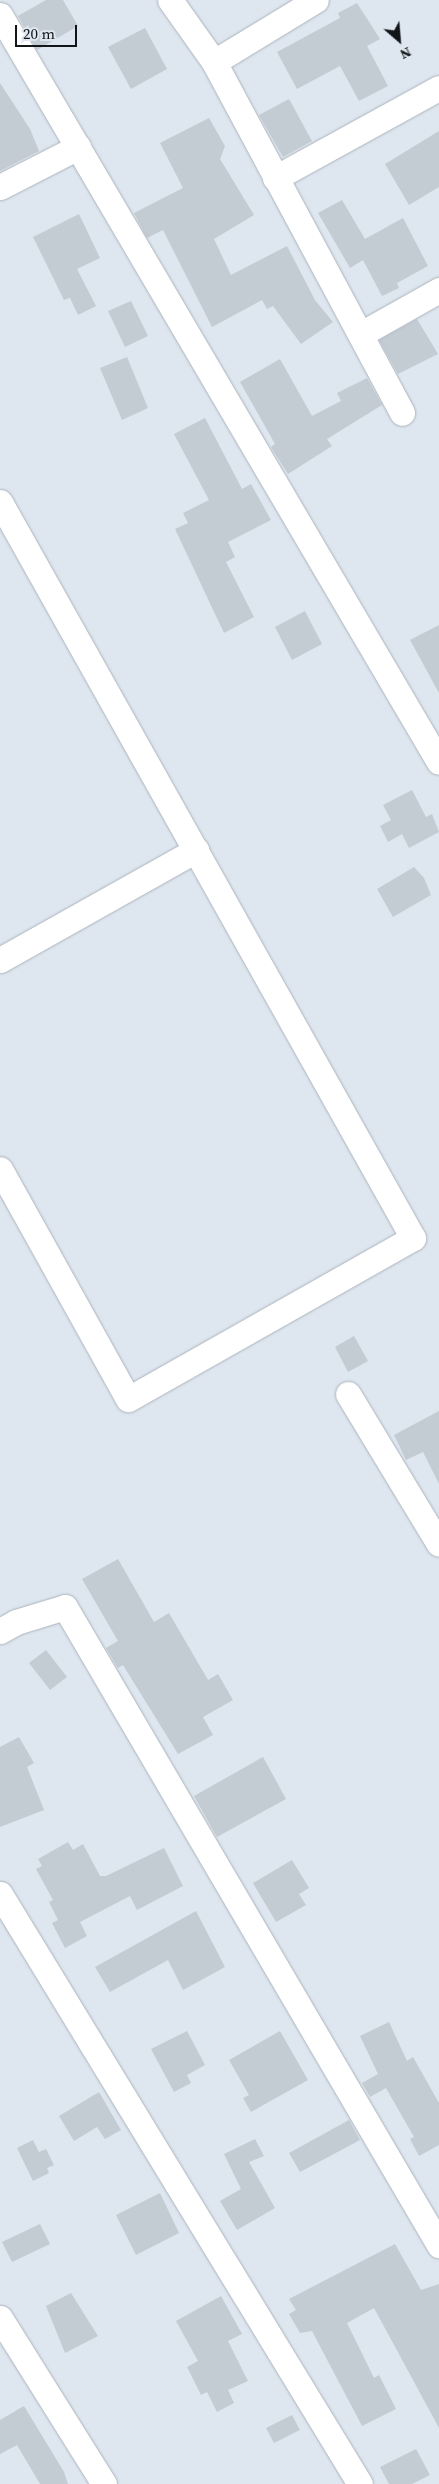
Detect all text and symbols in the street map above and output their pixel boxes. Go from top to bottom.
scale bar [18,15,80,47]
north arrow [374,15,424,65]
text: 20 m [23,23,55,44]
text: N [397,42,415,65]

